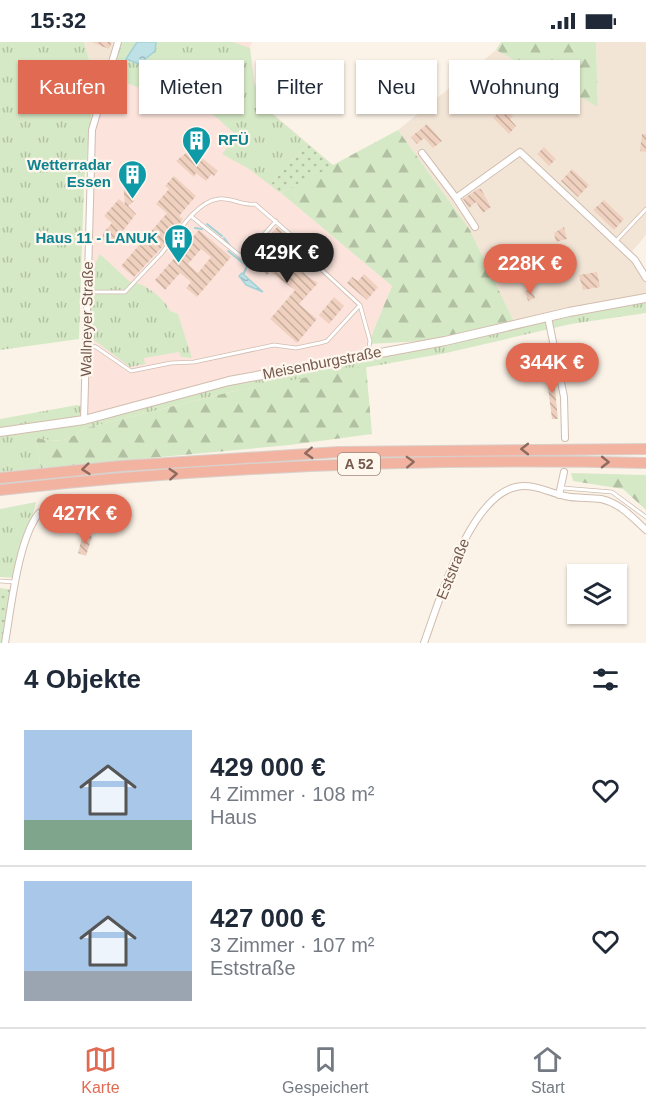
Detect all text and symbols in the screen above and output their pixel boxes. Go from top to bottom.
text: 15:32 [30,8,86,33]
chip: Kaufen [18,60,127,114]
chip: Mieten [139,60,244,114]
chip: Filter [256,60,344,114]
chip: Neu [356,60,437,114]
chip: Wohnung [449,60,580,114]
building icon: RFÜ [181,124,213,166]
place label: RFÜ [218,131,249,148]
place label: Wetterradar Essen [27,156,111,190]
building icon: Wetterradar Essen [116,158,148,200]
building icon: Haus 11 - LANUK [163,222,195,264]
place label: Haus 11 - LANUK [35,229,158,246]
pin: 429K € [238,233,336,284]
text: 429K € [255,241,319,263]
pin: 228K € [481,244,579,295]
text: 228K € [498,252,562,274]
street label: Wallneyer Straße [77,261,96,377]
street label: Meisenburgstraße [261,343,383,382]
pin: 344K € [503,343,601,394]
text: 344K € [520,351,584,373]
one-way arrow [520,443,529,455]
one-way arrow [304,447,313,460]
road number: A 52 [338,453,380,475]
one-way arrow [405,456,414,469]
one-way arrow [600,456,609,469]
one-way arrow [81,462,90,475]
one-way arrow [168,468,177,481]
pin: 427K € [36,494,134,545]
text: 427K € [53,502,117,524]
street label: Eststraße [433,536,472,602]
map controls [567,564,627,624]
button: layers [567,564,627,624]
icon: filters [589,663,622,696]
text: 4 Objekte [24,664,141,694]
text: 429 000 € [210,752,326,782]
icon: home [72,754,144,826]
icon: heart [589,774,622,807]
text: 4 Zimmer · 108 m² [210,783,374,805]
text: Haus [210,806,257,828]
text: 427 000 € [210,903,326,933]
icon: home [72,905,144,977]
icon: heart [589,925,622,958]
text: 3 Zimmer · 107 m² [210,934,374,956]
text: Eststraße [210,957,296,979]
tab: Karte [81,1043,120,1097]
tab: Gespeichert [282,1043,368,1097]
tab: Start [531,1043,565,1097]

